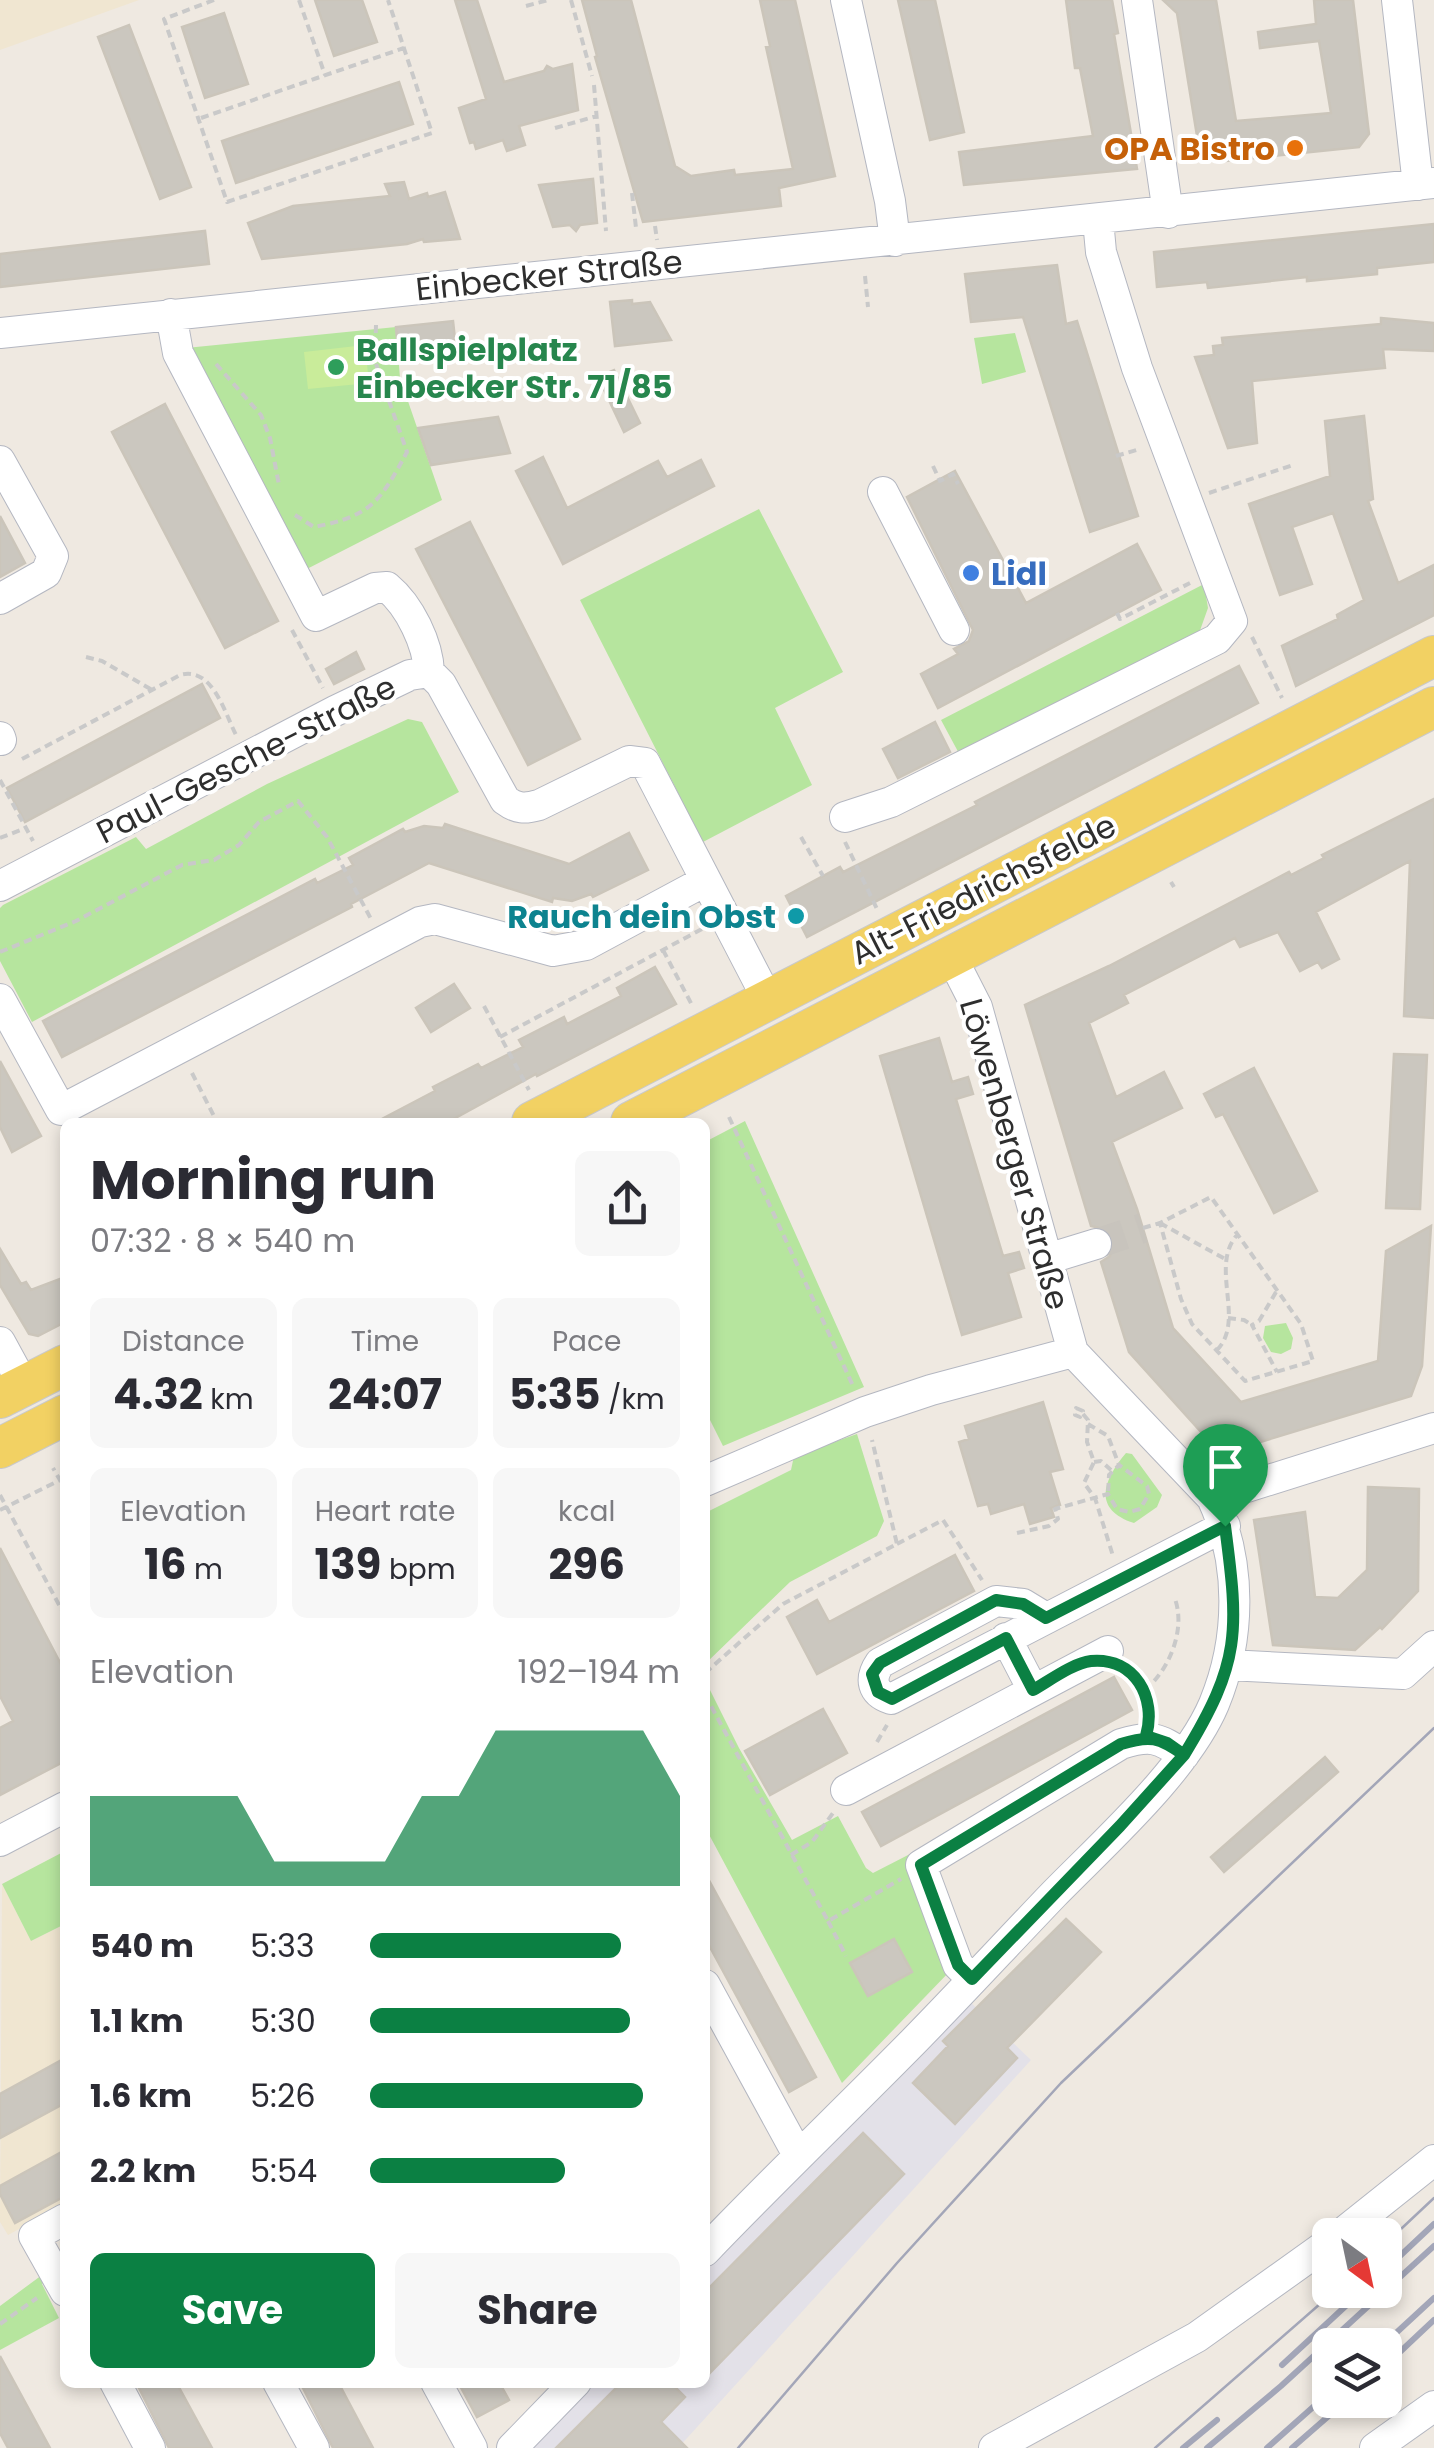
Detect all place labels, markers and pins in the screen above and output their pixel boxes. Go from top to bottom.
place label: OPA Bistro [1104,126,1275,171]
marker: OPA Bistro [1284,137,1306,159]
place label: Ballspielplatz Einbecker Str. 71/85 [356,327,672,409]
marker: Ballspielplatz Einbecker Str. 71/85 [325,356,347,378]
place label: Lidl [991,551,1047,596]
marker: Lidl [960,562,982,584]
place label: Rauch dein Obst [507,894,776,939]
marker: Rauch dein Obst [785,905,807,927]
pin [1183,1424,1268,1527]

